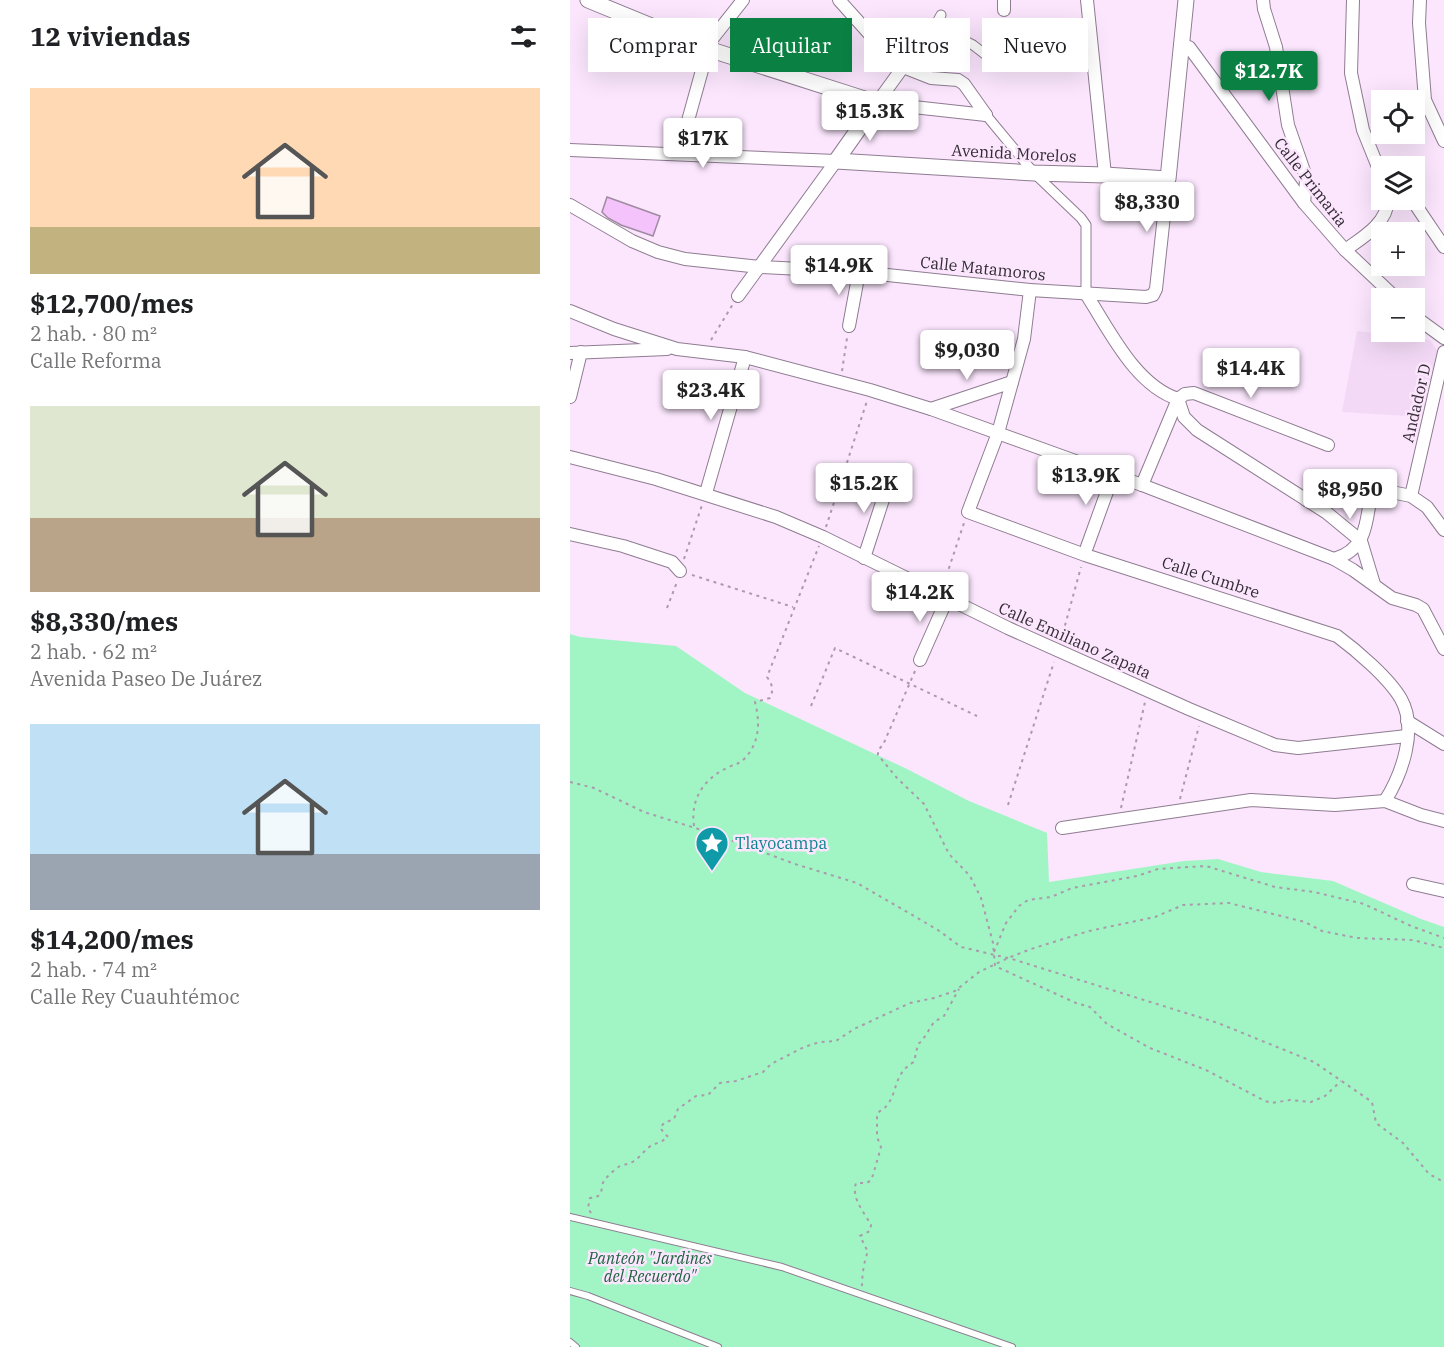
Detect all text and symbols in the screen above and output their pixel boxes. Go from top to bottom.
chip: Comprar [588,18,718,72]
chip: Alquilar [730,18,852,72]
chip: Filtros [864,18,970,72]
chip: Nuevo [982,18,1088,72]
text: 12 viviendas [30,19,190,53]
icon: filters [507,20,540,53]
pin: $12.7K [1220,51,1318,102]
text: $12.7K [1235,57,1303,84]
map controls [1371,90,1425,342]
button: locate [1371,90,1425,144]
pin: $15.3K [821,91,919,142]
text: $15.3K [836,97,904,124]
pin: $17K [667,118,739,169]
text: $17K [677,124,729,151]
icon: home [231,127,339,235]
street label: Calle Primaria [1270,133,1352,231]
street label: Avenida Morelos [951,140,1077,166]
button: layers [1371,156,1425,210]
pin: $8,330 [1098,182,1196,233]
text: $8,330 [1114,188,1180,215]
button: + [1371,222,1425,276]
pin: $14.9K [790,245,888,296]
text: $14.9K [805,251,873,278]
street label: Calle Matamoros [919,251,1047,285]
text: $12,700/mes [30,286,194,320]
button: − [1371,288,1425,342]
text: 2 hab. · 80 m² [30,320,157,347]
pin: $9,030 [918,330,1016,381]
text: $9,030 [934,336,1000,363]
text: Calle Reforma [30,347,162,374]
pin: $14.4K [1202,348,1300,399]
text: $14.4K [1217,354,1285,381]
street label: Andador D [1397,362,1435,444]
pin: $23.4K [662,370,760,421]
text: $23.4K [677,376,745,403]
icon: home [231,445,339,553]
pin: $13.9K [1037,455,1135,506]
text: $13.9K [1052,461,1120,488]
pin: $15.2K [815,463,913,514]
text: $15.2K [830,469,898,496]
pin: $8,950 [1301,469,1399,520]
text: $8,950 [1317,475,1383,502]
street label: Calle Cumbre [1160,552,1262,602]
pin: $14.2K [871,572,969,623]
text: $14.2K [886,578,954,605]
street label: Calle Emiliano Zapata [996,597,1155,683]
text: $8,330/mes [30,604,178,638]
text: 2 hab. · 62 m² [30,638,157,665]
text: Avenida Paseo De Juárez [30,665,262,692]
icon: home [231,763,339,871]
place icon: Tlayocampa [694,825,730,872]
place label: Tlayocampa [735,833,828,853]
text: $14,200/mes [30,922,194,956]
text: 2 hab. · 74 m² [30,956,157,983]
text: Calle Rey Cuauhtémoc [30,983,240,1010]
park label: Panteón "Jardines del Recuerdo" [587,1248,712,1286]

